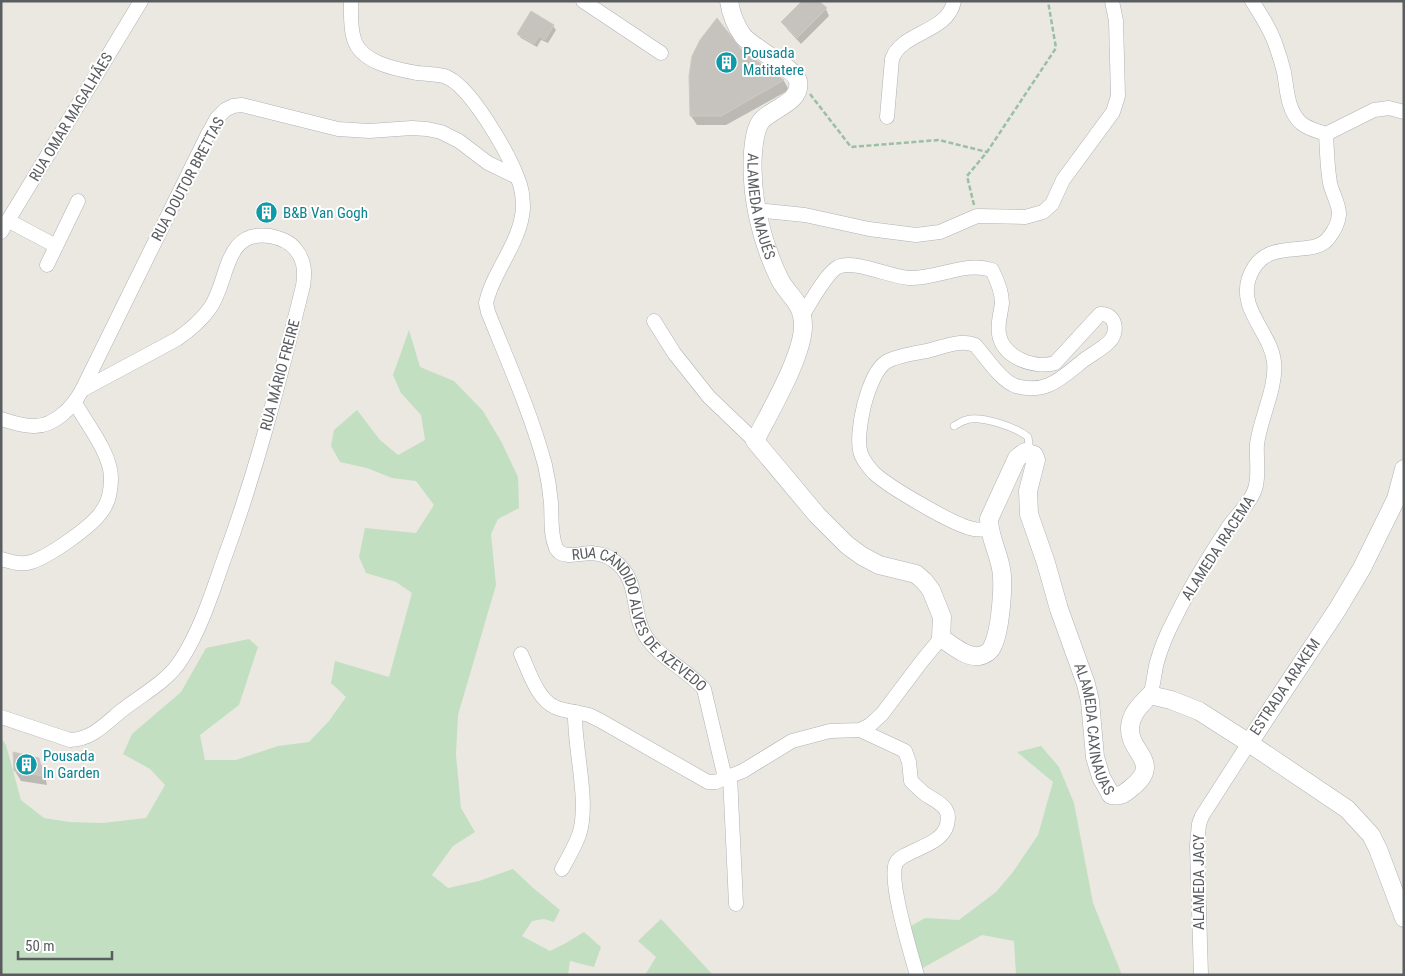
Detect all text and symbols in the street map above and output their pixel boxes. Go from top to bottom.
place label: Pousada Matitatere [743,44,804,79]
street label: RUA OMAR MAGALHÃES [25,49,117,185]
building icon: Pousada Matitatere [715,50,739,74]
street label: RUA DOUTOR BRETTAS [148,114,228,244]
street label: ALAMEDA MAUÉS [743,153,779,262]
building icon: B&B Van Gogh [255,201,279,225]
place label: B&B Van Gogh [283,204,368,222]
street label: RUA MÁRIO FREIRE [257,317,303,433]
street label: ALAMEDA IRACEMA [1178,492,1258,603]
street label: RUA CÂNDIDO ALVES DE AZEVEDO [571,544,710,695]
street label: ESTRADA ARAKEM [1246,635,1324,739]
street label: ALAMEDA CAXINAUAS [1070,660,1118,799]
place label: Pousada In Garden [43,747,100,782]
building icon: Pousada In Garden [15,753,39,777]
street label: ALAMEDA JACY [1190,834,1208,930]
scale bar [18,928,111,960]
text: 50 m [25,937,55,955]

